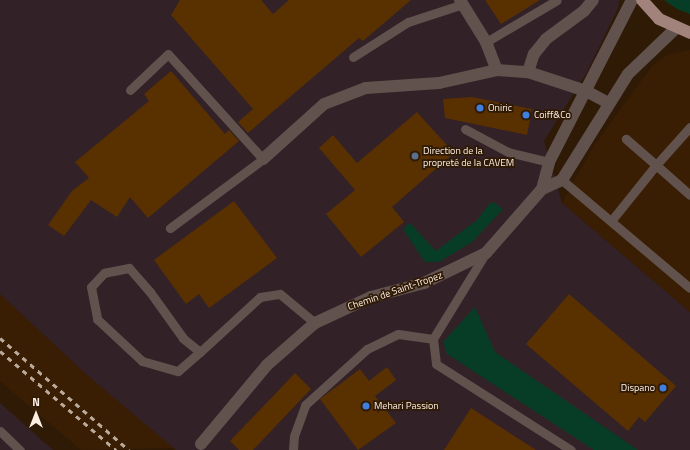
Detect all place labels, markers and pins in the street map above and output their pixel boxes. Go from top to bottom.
place label: Oniric [488,102,512,114]
marker: Oniric [475,103,485,113]
place label: Coiff&Co [534,109,571,121]
marker: Coiff&Co [521,110,531,120]
place label: Direction de la propreté de la CAVEM [423,144,514,168]
marker: Direction de la propreté de la CAVEM [410,151,420,161]
place label: Dispano [621,382,655,394]
marker: Dispano [658,383,668,393]
place label: Mehari Passion [374,400,439,412]
marker: Mehari Passion [361,401,371,411]

